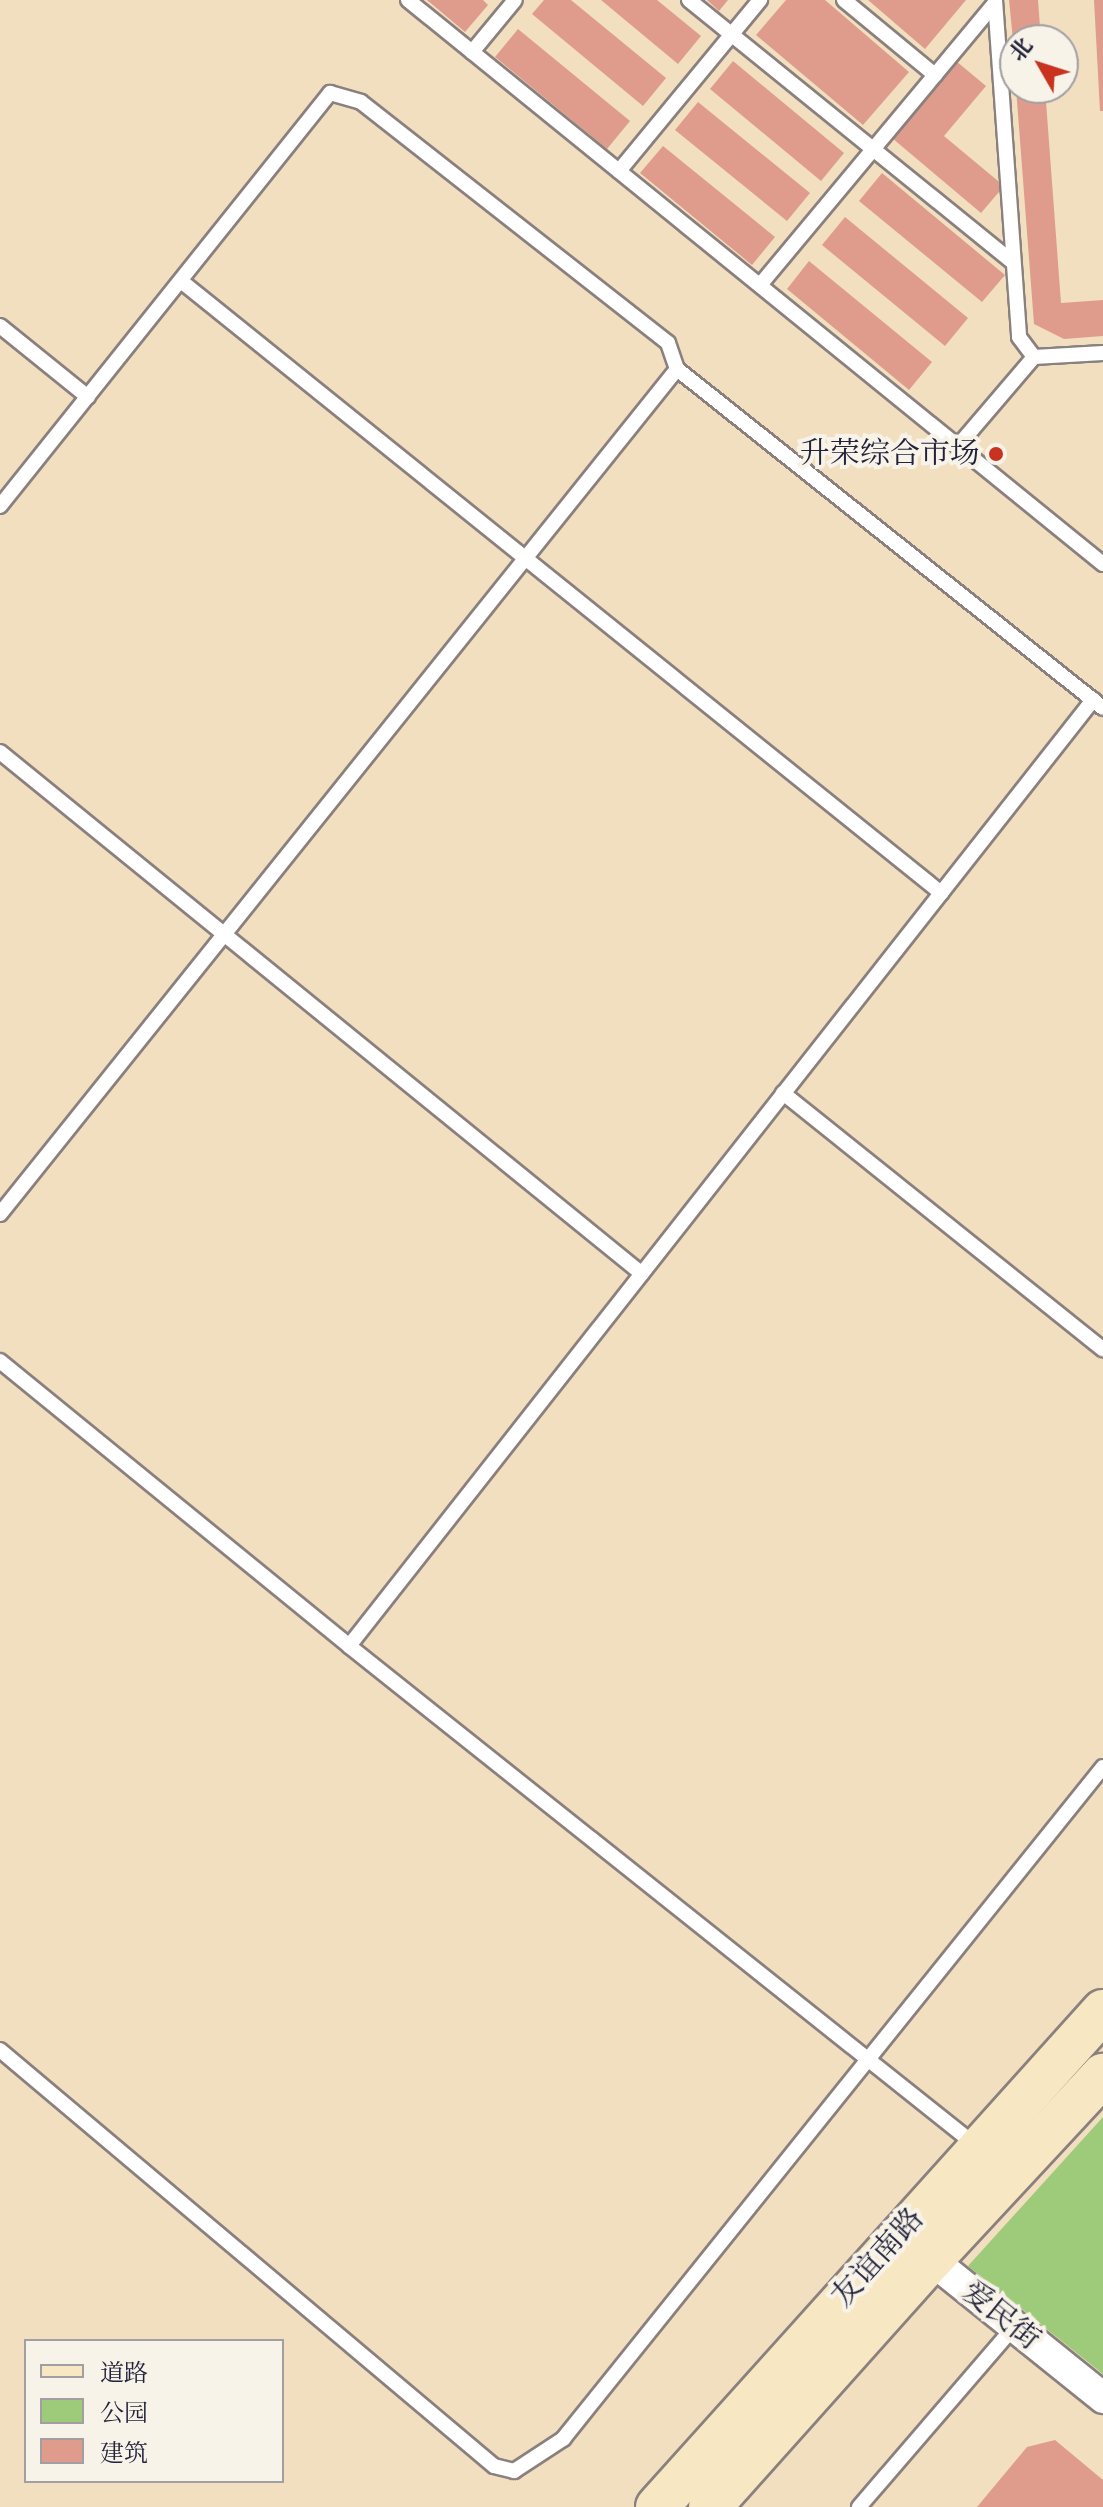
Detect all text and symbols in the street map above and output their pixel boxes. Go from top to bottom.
north arrow [999,24,1079,104]
text: 北 [1004,33,1039,67]
place label: 升荣综合市场 [800,436,980,472]
marker: 升荣综合市场 [987,445,1005,463]
street label: 友谊南路 [824,2201,932,2315]
street label: 爱民街 [955,2274,1047,2358]
legend [24,2339,284,2483]
text: 道路 [100,2359,148,2389]
text: 公园 [100,2399,148,2429]
text: 建筑 [100,2439,148,2469]

